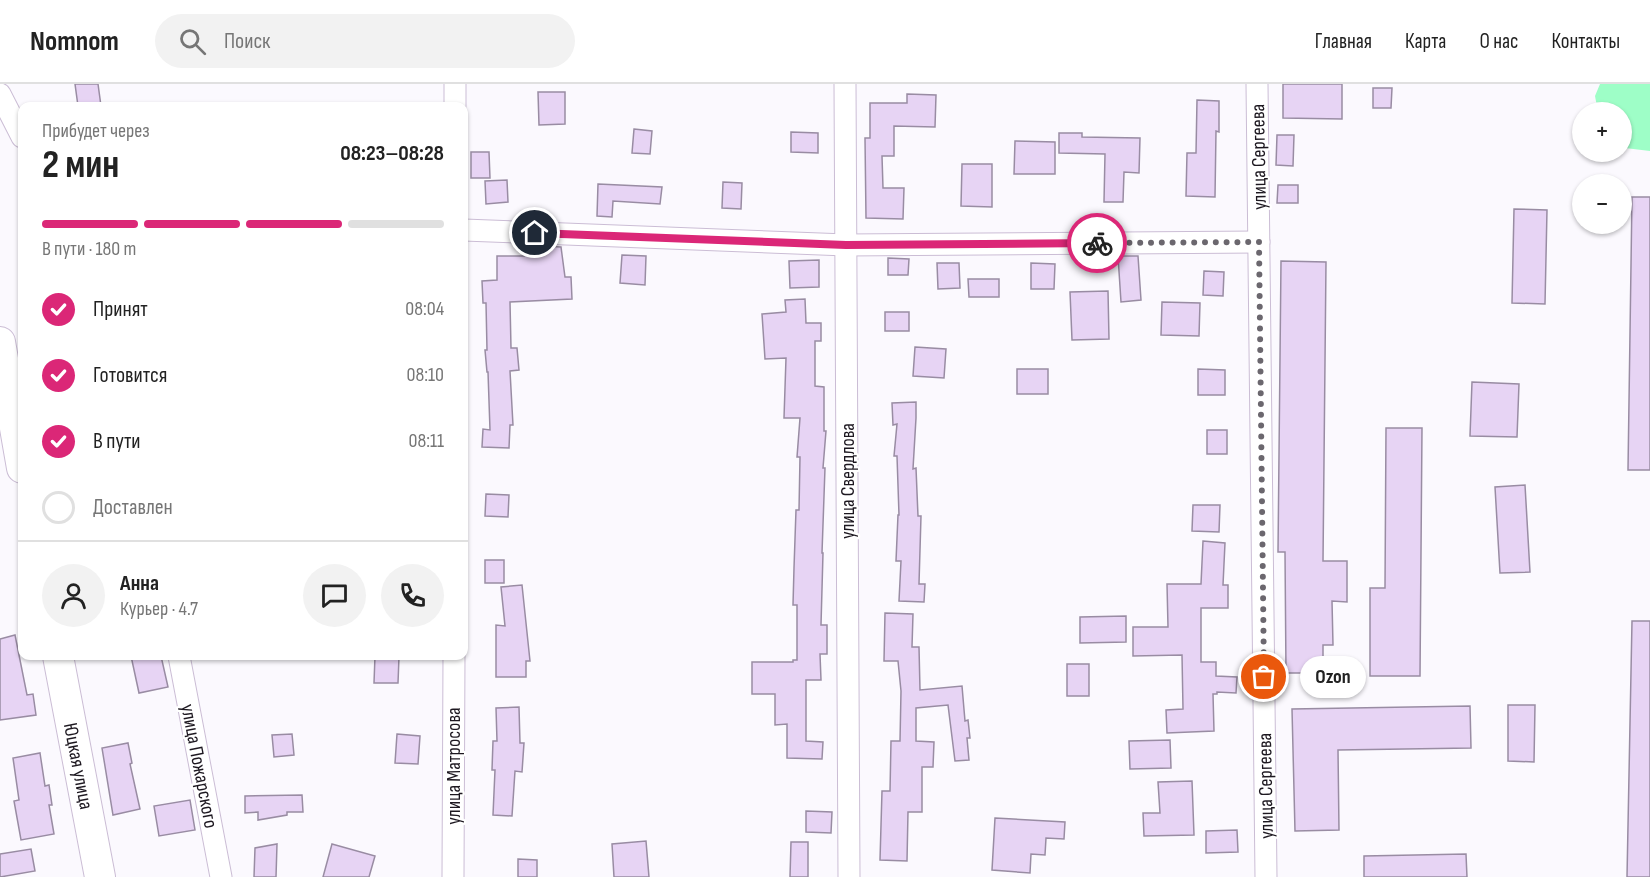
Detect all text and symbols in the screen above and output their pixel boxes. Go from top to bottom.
search box [155,14,575,68]
text: Nomnom [30,25,119,58]
icon: search [176,25,209,58]
text: Поиск [224,28,270,55]
text: Главная [1315,29,1372,54]
text: Карта [1405,29,1446,54]
text: О нас [1479,29,1518,54]
text: Контакты [1551,29,1620,54]
map controls [1572,102,1632,234]
button: + [1572,102,1632,162]
street label: улица Сергеева [1246,104,1272,210]
text: Прибудет через [42,119,150,143]
text: 08:23–08:28 [340,140,444,167]
text: 2 мин [42,142,119,189]
button: − [1572,174,1632,234]
pin [509,207,560,258]
courier [1067,213,1127,273]
icon: home [518,216,551,249]
icon: bike [1081,227,1114,260]
text: В пути · 180 m [42,237,136,261]
icon: check [42,293,75,326]
text: Принят [93,296,148,323]
text: 08:04 [405,297,444,321]
icon: check [42,359,75,392]
text: Готовится [93,362,167,389]
text: 08:10 [407,363,444,387]
street label: улица Свердлова [836,423,860,539]
icon: check [42,425,75,458]
text: В пути [93,428,141,455]
text: 08:11 [409,429,444,453]
text: Доставлен [93,494,173,521]
button: person [42,564,105,627]
button: chat [303,564,366,627]
button: phone [381,564,444,627]
text: Анна [120,570,159,597]
text: Курьер · 4.7 [120,597,198,621]
pin [1238,651,1289,702]
callout: Ozon [1300,656,1366,698]
icon: bag [1247,660,1280,693]
text: Ozon [1315,665,1351,689]
street label: улица Пожарского [175,702,223,830]
street label: улица Матросова [442,707,466,825]
street label: Юцкая улица [58,721,98,811]
street label: улица Сергеева [1253,733,1279,839]

